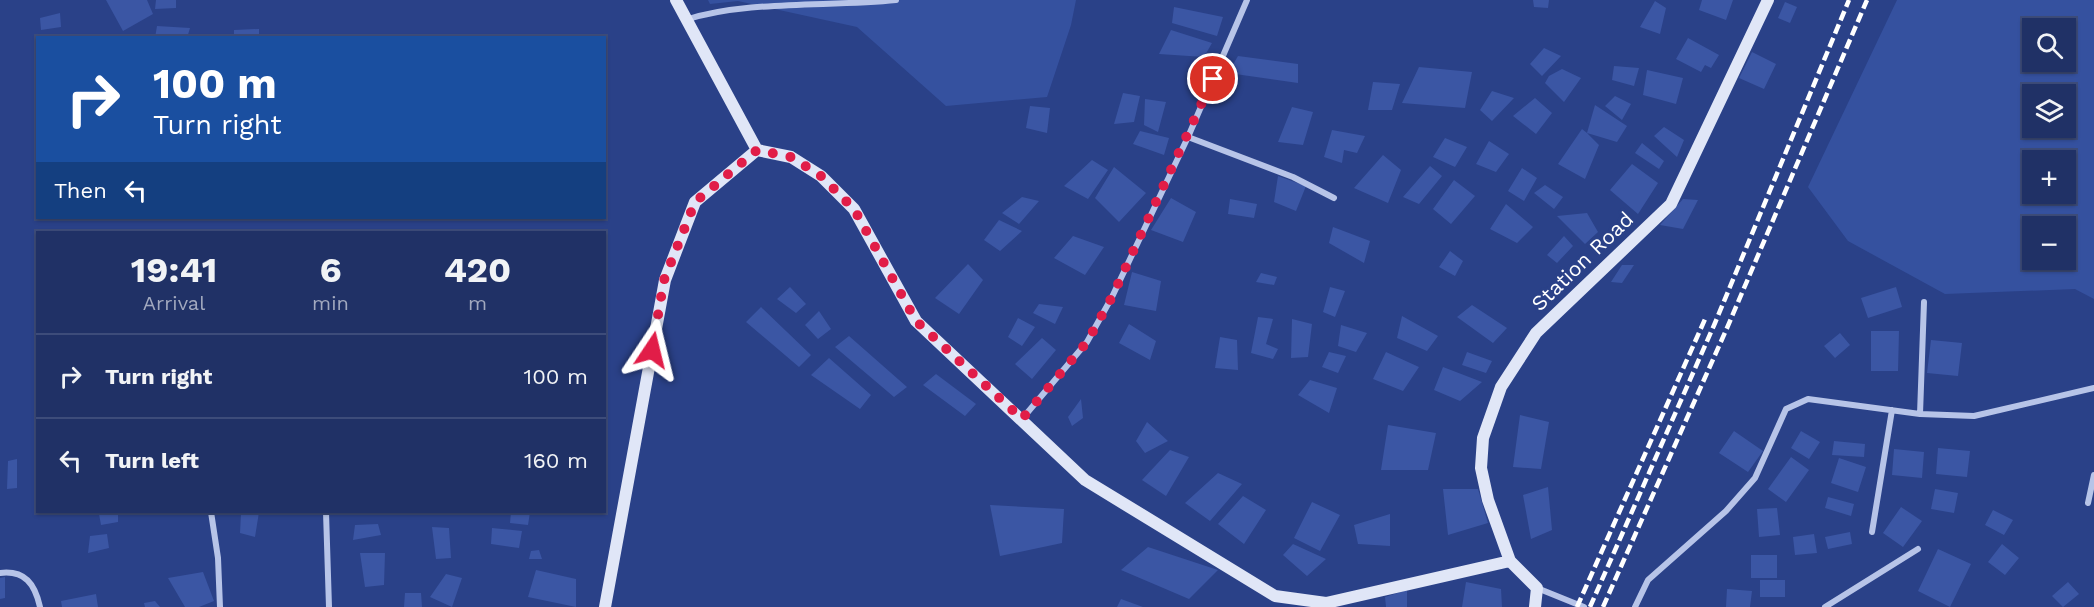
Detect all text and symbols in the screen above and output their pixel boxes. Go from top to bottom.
map controls [2022,18,2076,270]
button: search [2022,18,2076,72]
pin [1187,53,1238,104]
text: 100 m [153,59,277,108]
icon: right [54,60,132,138]
icon: arrive [1196,62,1229,95]
button: layers [2022,84,2076,138]
text: Turn right [153,109,282,141]
button: + [2022,150,2076,204]
icon: left [119,174,152,207]
text: Then [54,178,107,203]
street label: Station Road [1526,206,1638,316]
button: − [2022,216,2076,270]
text: 19:41 [131,249,217,291]
text: 6 [319,249,342,291]
text: 420 [444,249,511,291]
text: Arrival [143,291,205,315]
text: min [312,291,349,315]
text: m [468,291,487,315]
position arrow [620,318,684,382]
icon: right [54,360,87,393]
text: Turn right [105,364,212,389]
text: 100 m [524,364,588,389]
icon: left [54,444,87,477]
text: Turn left [105,448,199,473]
text: 160 m [524,448,588,473]

